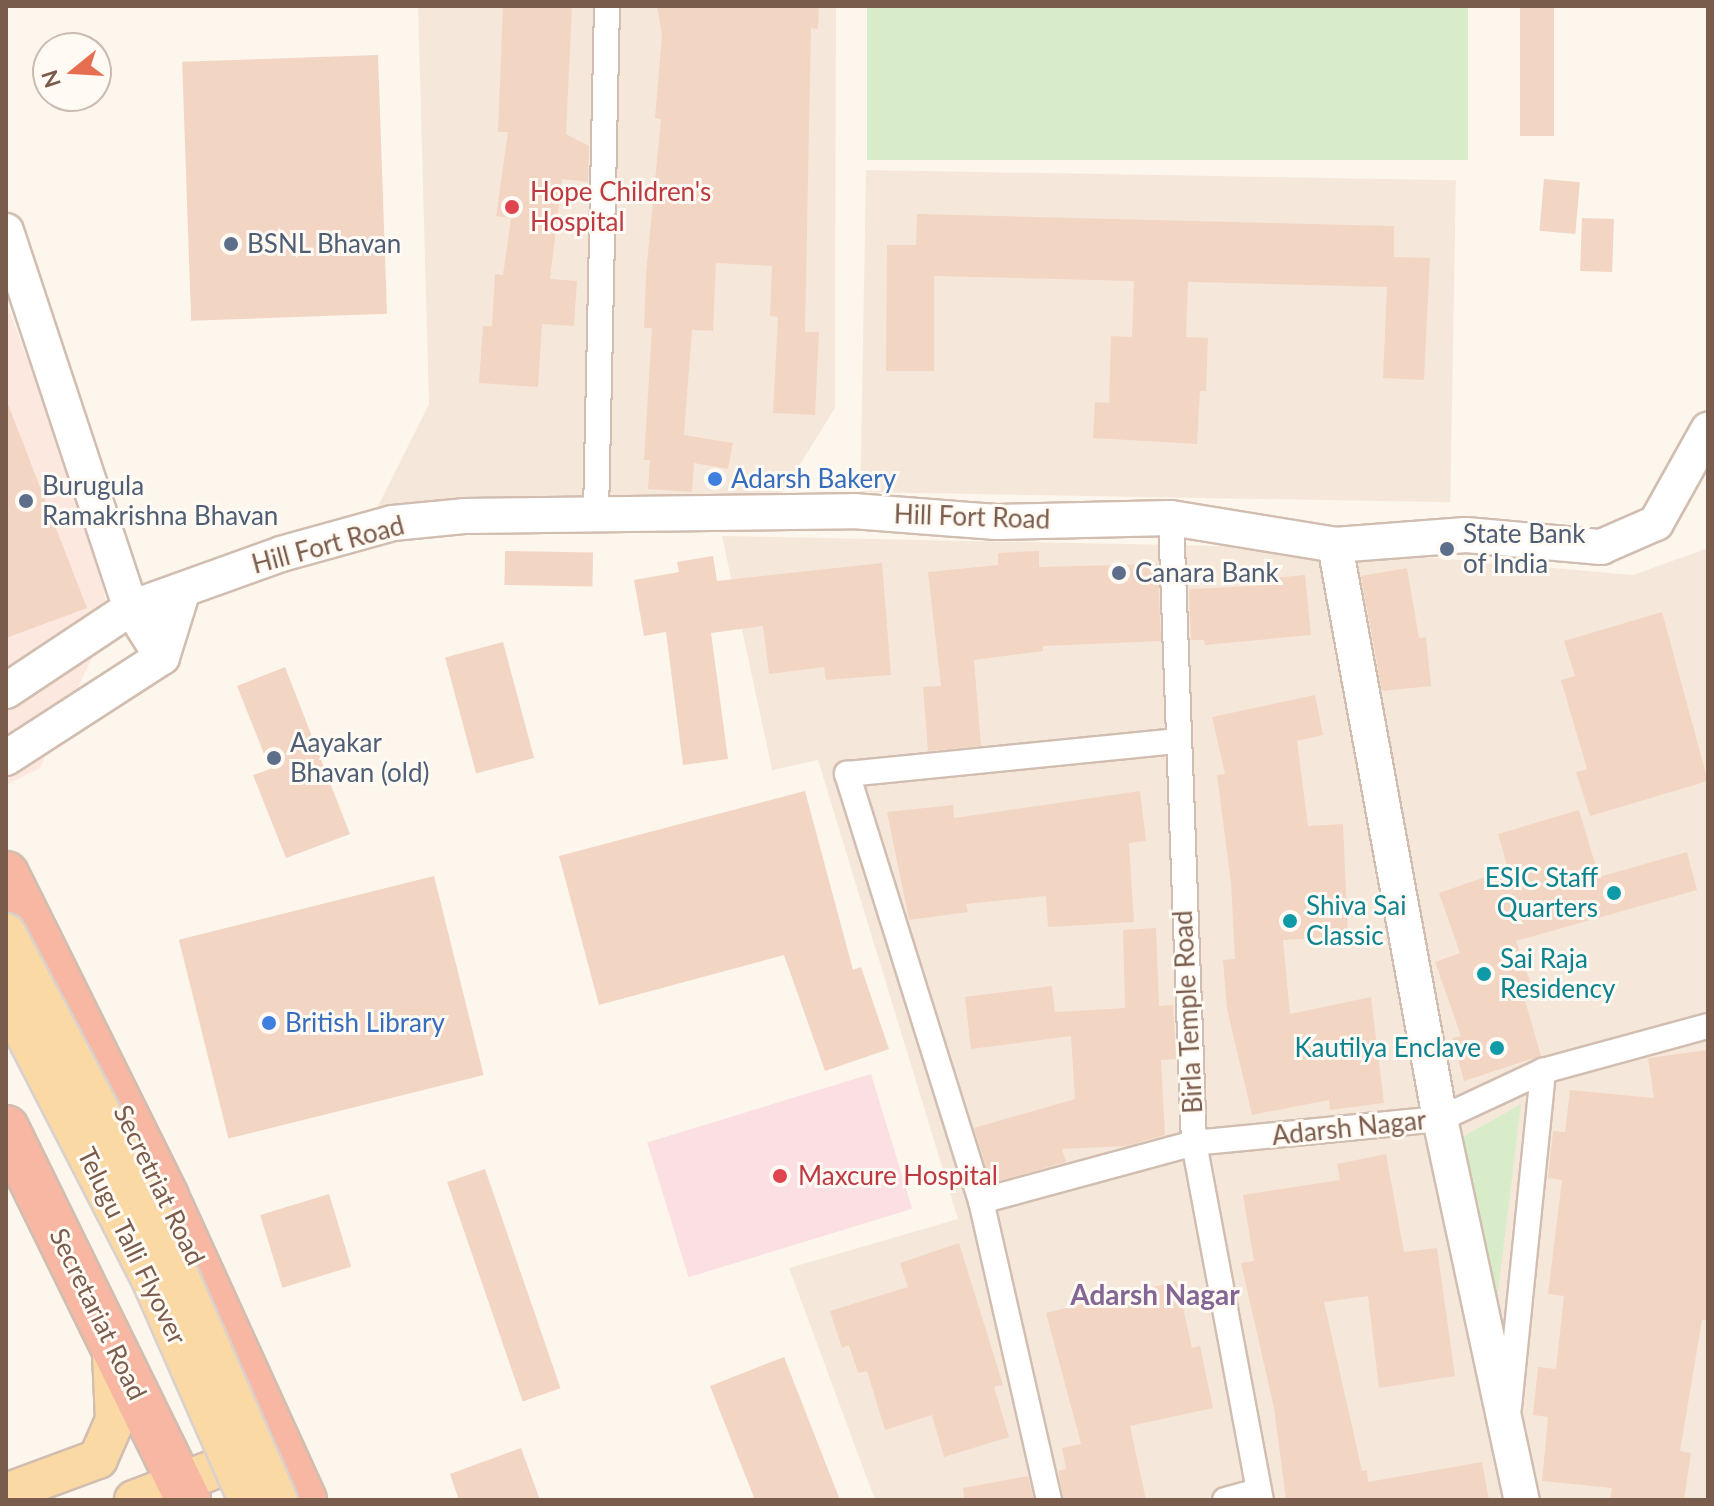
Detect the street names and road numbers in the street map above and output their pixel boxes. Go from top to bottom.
street label: Hill Fort Road [893,499,1051,535]
street label: Hill Fort Road [249,510,407,580]
street label: Birla Temple Road [1167,909,1209,1115]
street label: Secretriat Road [107,1100,211,1270]
street label: Adarsh Nagar [1270,1104,1428,1152]
street label: Telugu Talli Flyover [71,1142,193,1350]
street label: Secretariat Road [43,1223,153,1405]

